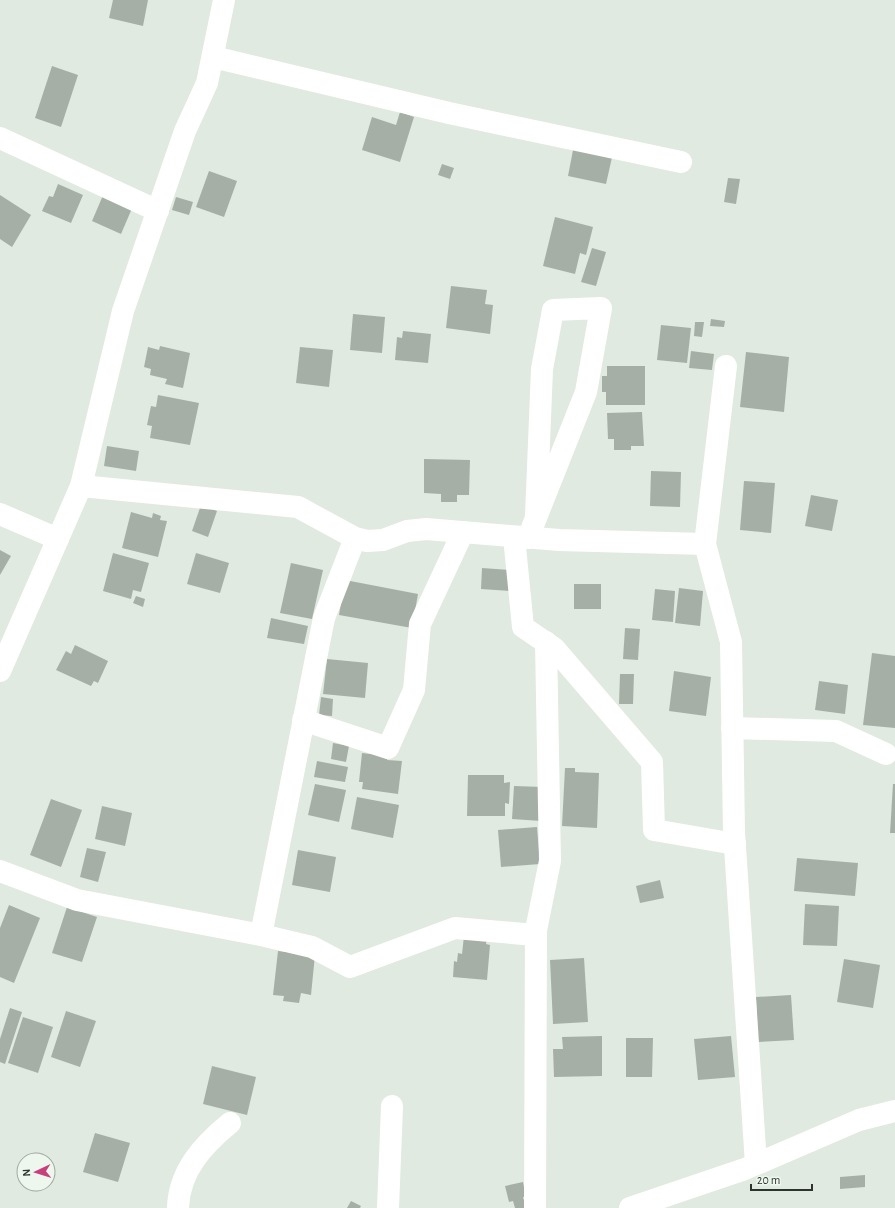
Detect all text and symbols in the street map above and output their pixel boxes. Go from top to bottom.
north arrow [16,1152,56,1192]
scale bar [751,1166,812,1192]
text: N [21,1168,32,1177]
text: 20 m [757,1174,780,1186]

